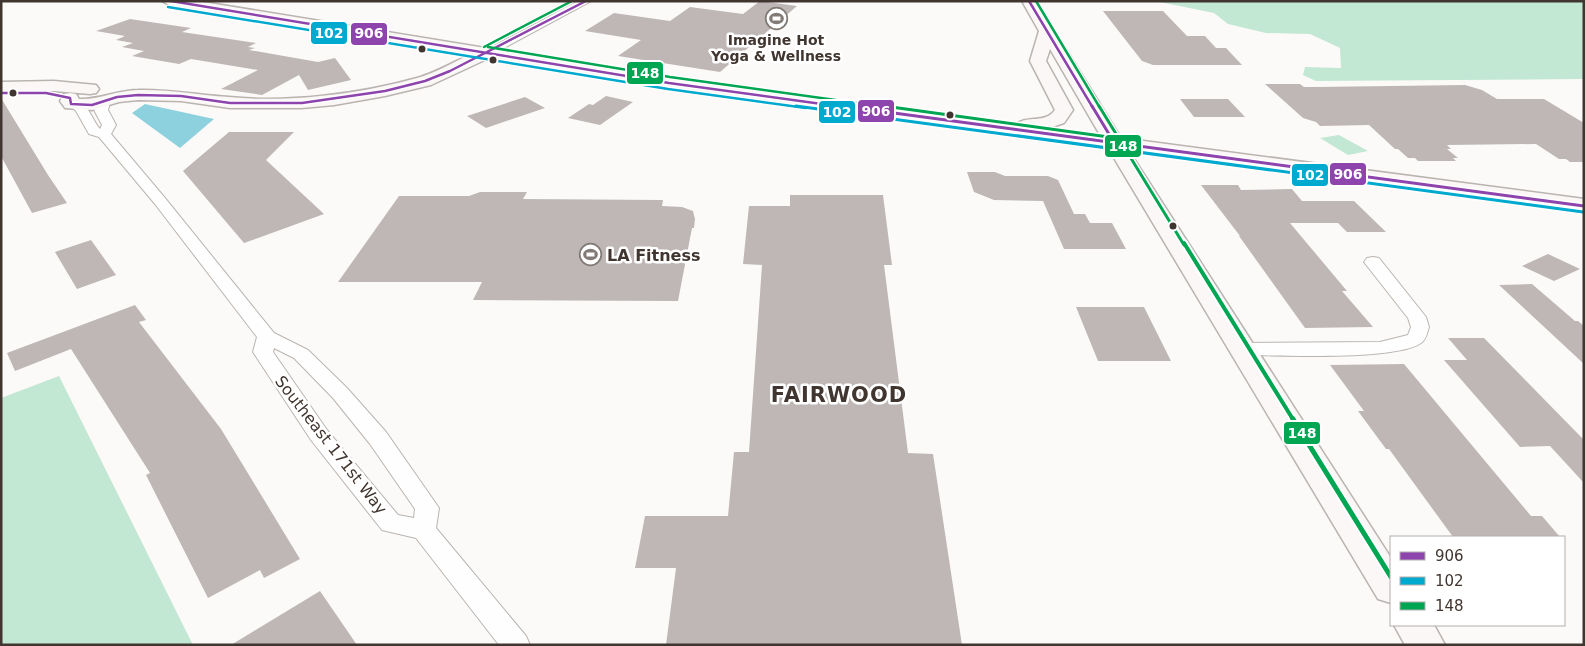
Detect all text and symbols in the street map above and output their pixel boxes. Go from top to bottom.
sports icon: Imagine Hot Yoga & Wellness [764,6,788,30]
line badge: 102 [310,21,348,45]
line badge: 906 [350,22,388,46]
text: 102 [314,25,344,41]
text: 906 [354,25,384,41]
place label: Imagine Hot Yoga & Wellness [710,32,841,64]
unlabelled marker [417,44,427,54]
unlabelled marker [488,55,498,65]
line badge: 148 [626,61,664,85]
text: 148 [630,65,660,81]
unlabelled marker [8,88,18,98]
line badge: 906 [857,99,895,123]
line badge: 102 [818,100,856,124]
text: 906 [861,103,891,119]
text: 102 [822,104,852,120]
unlabelled marker [945,110,955,120]
line badge: 148 [1104,134,1142,158]
text: 148 [1108,138,1138,154]
line badge: 906 [1329,162,1367,186]
line badge: 102 [1291,163,1329,187]
text: 906 [1333,166,1363,182]
text: 102 [1295,167,1325,183]
unlabelled marker [1168,221,1178,231]
sports icon: LA Fitness [579,243,603,267]
place label: LA Fitness [607,246,701,265]
street label: Southeast 171st Way [271,372,391,518]
district label: FAIRWOOD [771,383,907,407]
line badge: 148 [1283,421,1321,445]
text: 148 [1287,425,1317,441]
legend [1390,536,1565,626]
text: 906 [1435,547,1464,565]
text: 102 [1435,572,1464,590]
text: 148 [1435,597,1464,615]

